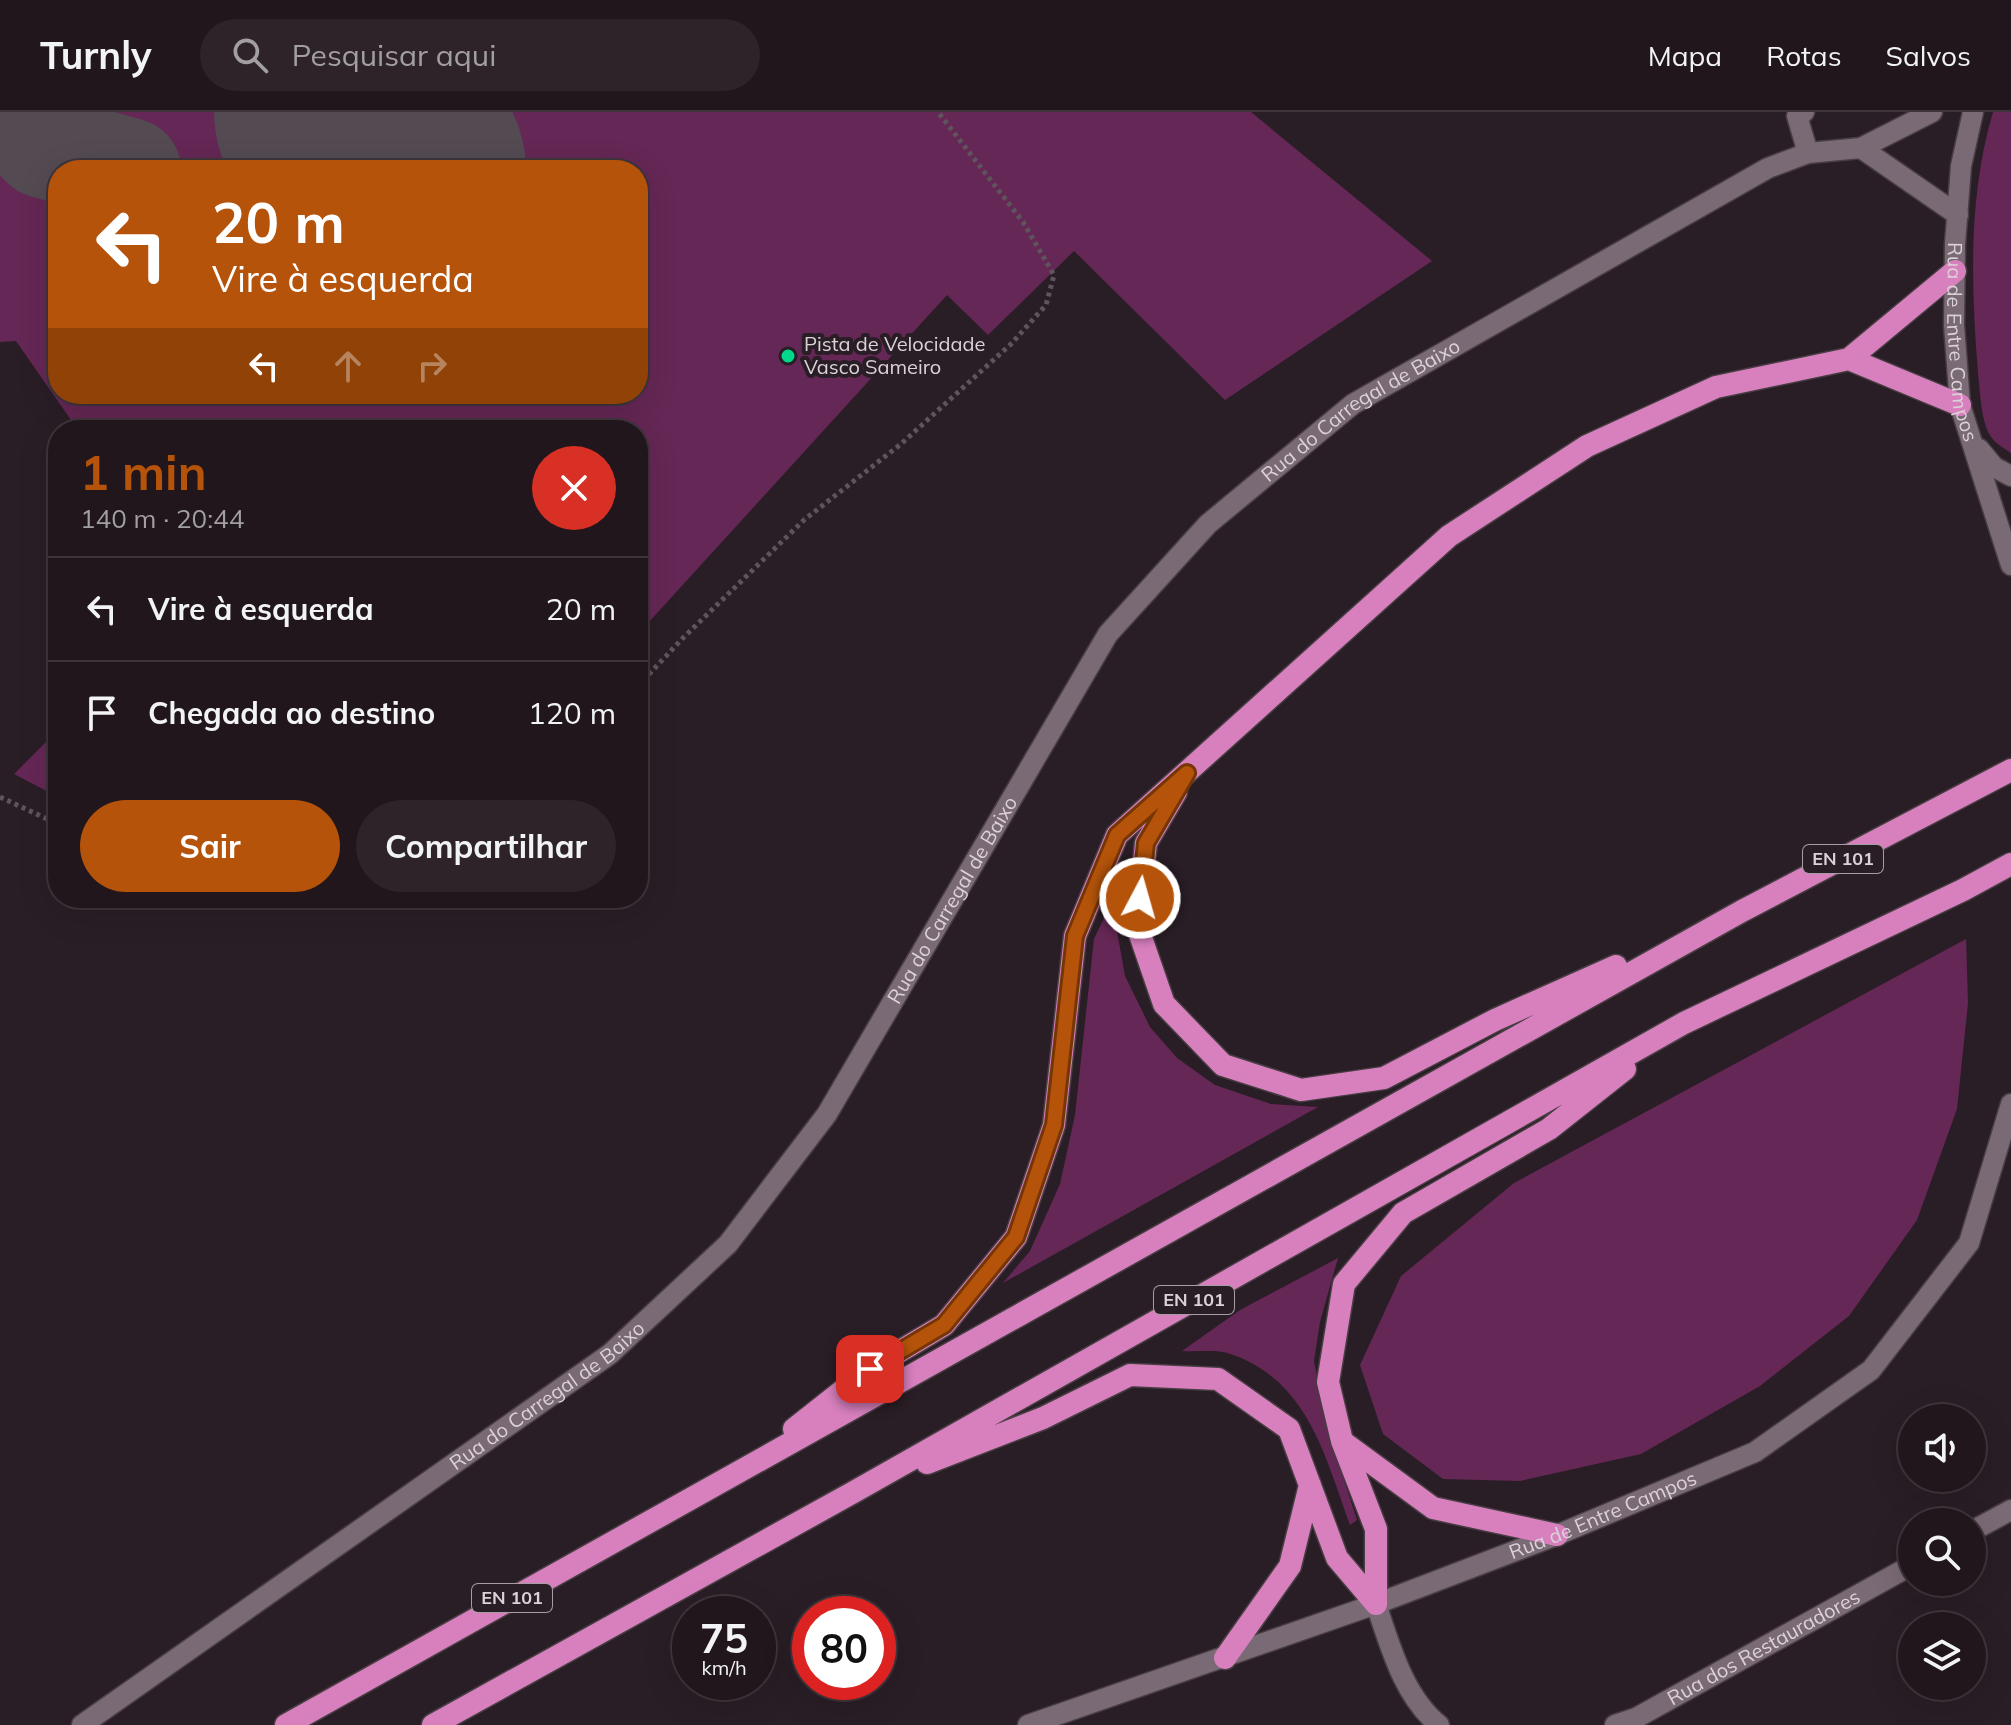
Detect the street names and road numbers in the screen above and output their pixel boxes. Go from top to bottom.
street label: Rua de Entre Campos [1942,242,1984,444]
street label: Rua do Carregal de Baixo [1256,333,1464,487]
street label: Rua do Carregal de Baixo [881,791,1022,1008]
road number: EN 101 [1803,845,1883,873]
road number: EN 101 [1154,1286,1234,1314]
street label: Rua do Carregal de Baixo [444,1315,650,1475]
street label: Rua de Entre Campos [1505,1465,1700,1564]
street label: Rua dos Restauradores [1663,1583,1864,1710]
road number: EN 101 [472,1584,552,1612]

